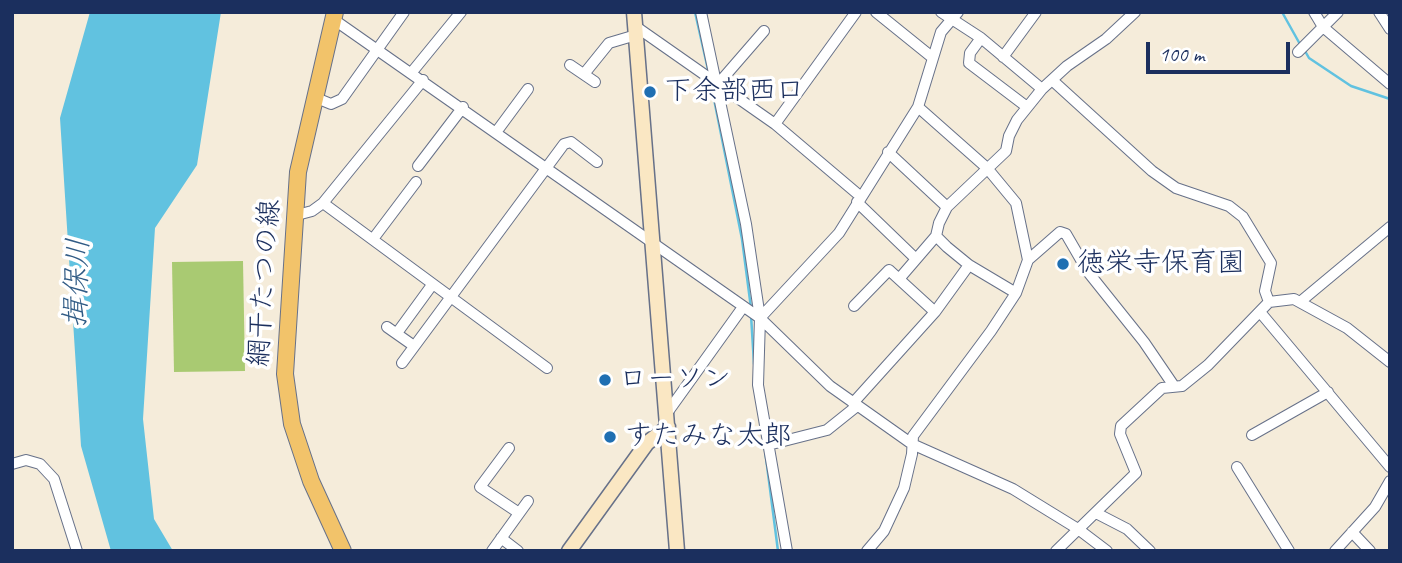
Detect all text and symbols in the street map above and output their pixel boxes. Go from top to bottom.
scale bar [1150,28,1294,72]
text: 100 m [1159,41,1204,67]
place label: 下余部西口 [664,75,804,109]
marker: 下余部西口 [642,84,658,100]
street label: 網干たつの線 [242,198,288,368]
water label: 揖保川 [58,237,98,329]
place label: 徳栄寺保育園 [1077,247,1245,281]
marker: 徳栄寺保育園 [1055,256,1071,272]
place label: ローソン [619,363,731,397]
marker: ローソン [597,372,613,388]
place label: すたみな太郎 [624,420,792,454]
marker: すたみな太郎 [602,429,618,445]

